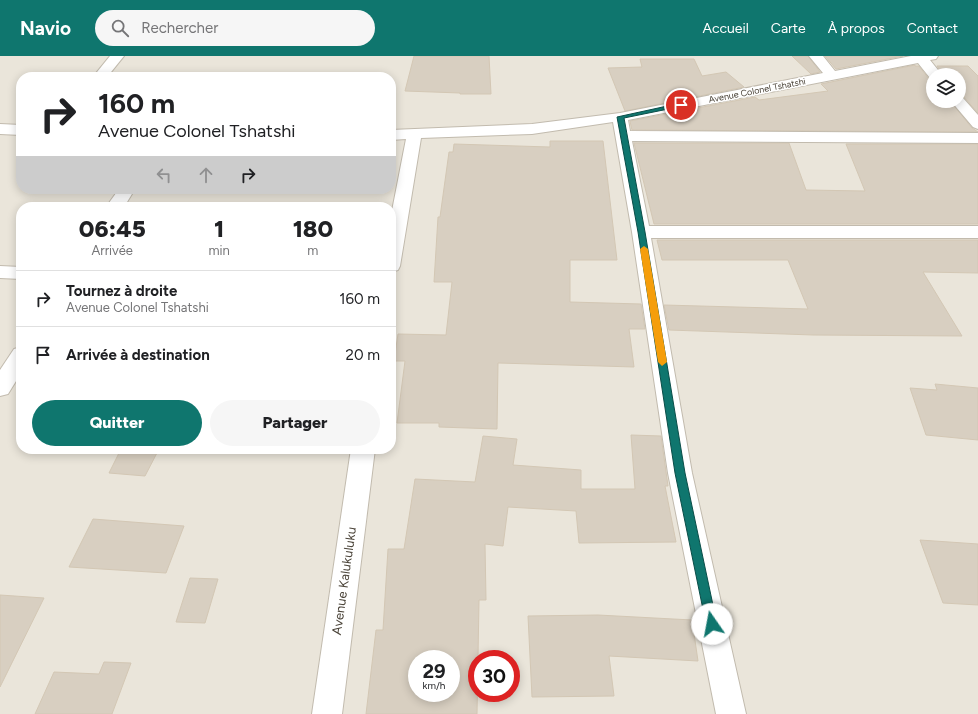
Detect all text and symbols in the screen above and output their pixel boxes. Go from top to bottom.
search box [95,10,375,46]
text: Navio [20,17,71,40]
icon: search [109,17,131,39]
text: Rechercher [141,19,218,37]
text: Accueil [703,20,749,37]
text: Carte [771,20,806,37]
text: À propos [828,20,885,37]
text: Contact [907,20,958,37]
map controls [926,68,966,108]
button: layers [926,68,966,108]
street label: Avenue Colonel Tshatshi [707,75,807,105]
text: 160 m [98,86,175,120]
icon: right [32,88,84,140]
pin [664,88,698,122]
icon: arrive [670,94,692,116]
text: Avenue Colonel Tshatshi [98,120,296,142]
icon: left [153,164,175,186]
icon: ahead [195,164,217,186]
icon: right [237,164,259,186]
text: 06:45 [79,214,146,243]
text: 1 [214,214,224,243]
text: 180 [293,214,333,243]
text: Arrivée [92,243,133,258]
text: min [208,243,230,258]
text: m [307,243,318,258]
text: Tournez à droite [66,282,177,300]
icon: right [32,288,54,310]
text: 160 m [339,290,380,308]
text: Avenue Colonel Tshatshi [66,300,209,315]
icon: arrive [32,344,54,366]
text: Arrivée à destination [66,346,210,364]
text: 20 m [346,346,380,364]
button: Quitter [32,400,202,446]
button: Partager [210,400,380,446]
street label: Avenue Kalukuluku [329,526,359,636]
position arrow [691,603,733,645]
speed limit sign: 30 [468,650,520,702]
text: 29 [422,659,446,683]
text: km/h [423,679,445,692]

